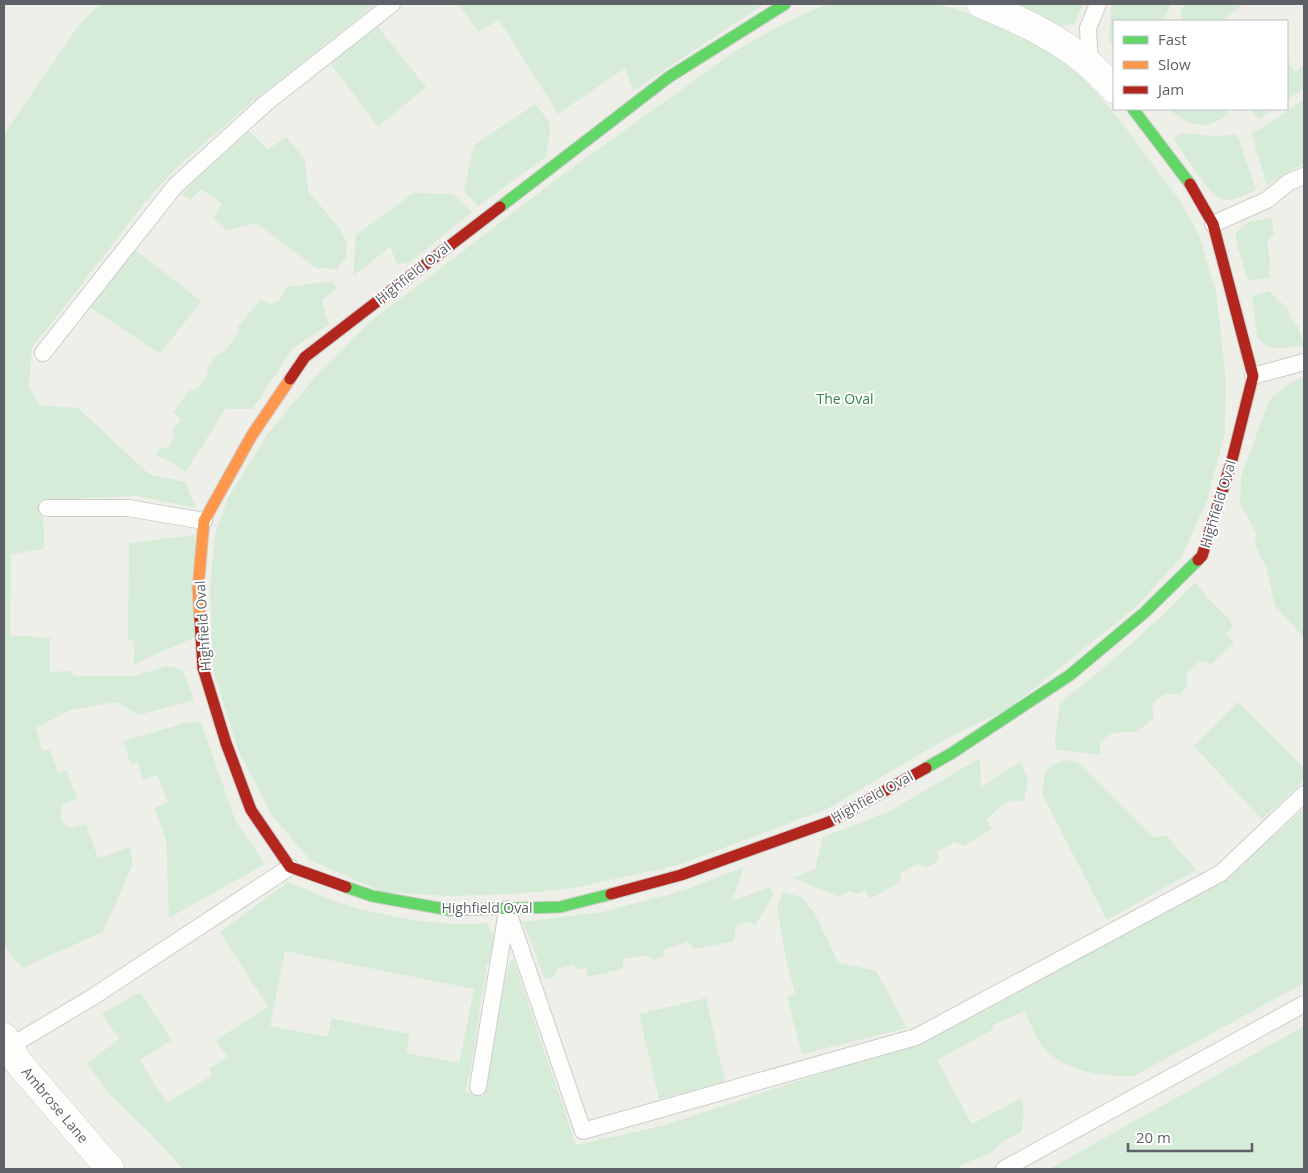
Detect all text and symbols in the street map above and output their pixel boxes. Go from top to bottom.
legend [1113,20,1288,110]
text: Fast [1158,29,1187,49]
text: Slow [1158,54,1191,74]
text: Jam [1156,79,1184,99]
street label: Highfield Oval [371,237,454,308]
park label: The Oval [817,389,874,408]
street label: Highfield Oval [1195,458,1240,550]
street label: Highfield Oval [190,580,215,672]
street label: Highfield Oval [827,766,916,827]
street label: Highfield Oval [441,898,533,917]
street label: Ambrose Lane [18,1062,93,1147]
scale bar [1128,1120,1252,1152]
text: 20 m [1136,1127,1171,1147]

